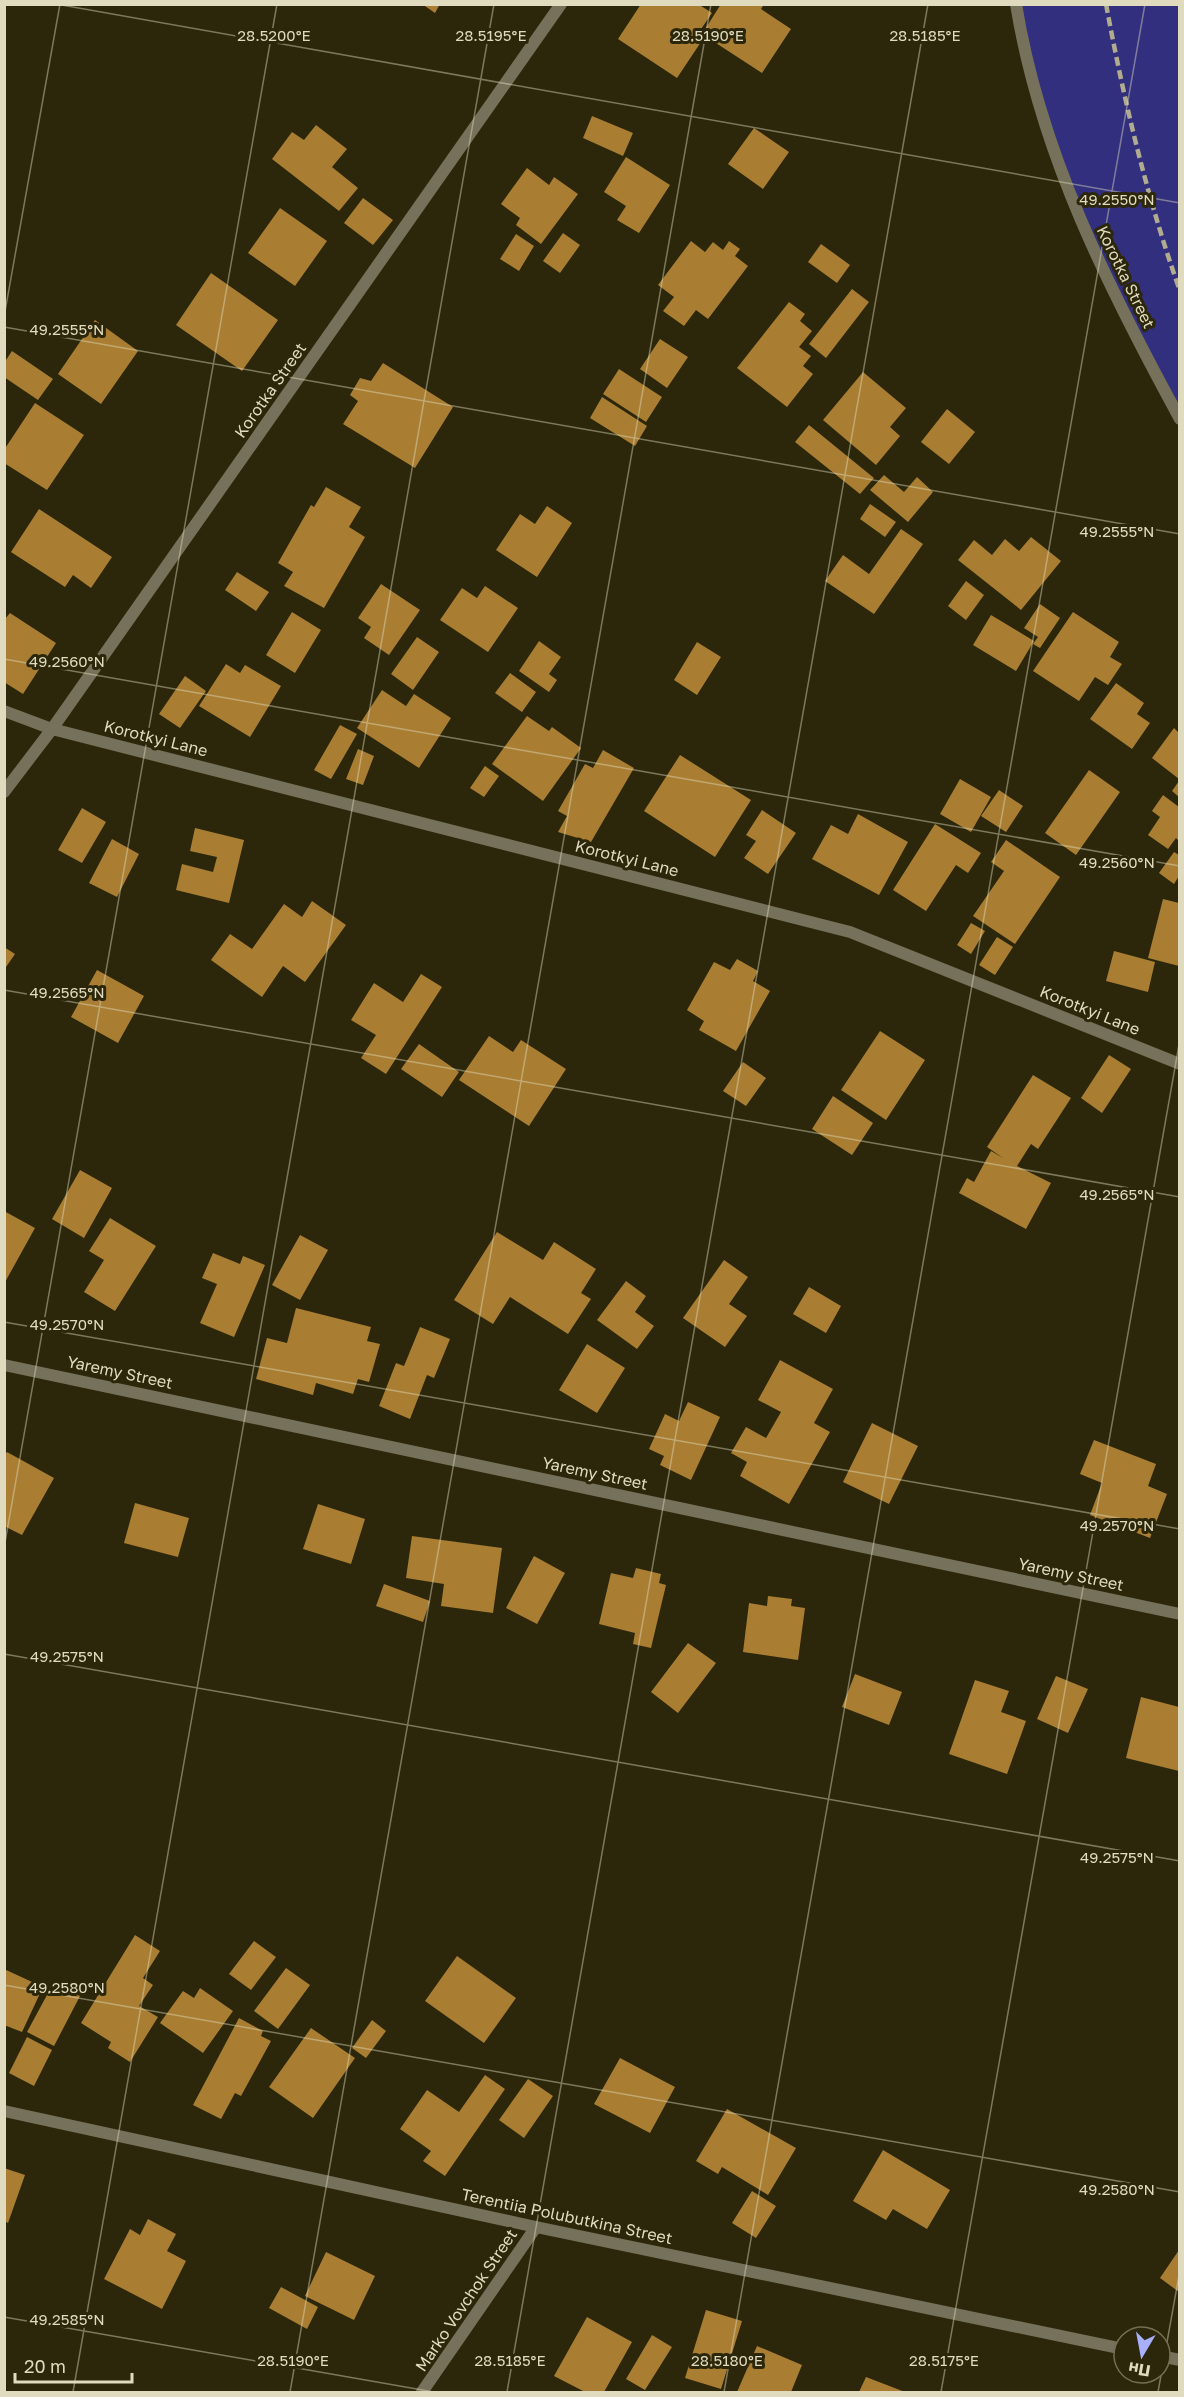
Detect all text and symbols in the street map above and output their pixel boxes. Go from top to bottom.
text: 28.5200°E [237,26,311,44]
text: 28.5195°E [455,26,527,44]
text: 28.5190°E [672,26,744,44]
text: 28.5185°E [889,26,961,44]
text: 49.2550°N [1079,190,1155,208]
street label: Korotka Street [1093,222,1159,332]
text: 49.2555°N [30,320,104,338]
street label: Korotka Street [230,339,310,441]
text: 49.2555°N [1080,522,1154,540]
text: 49.2560°N [29,652,105,670]
street label: Korotkyi Lane [102,715,210,761]
street label: Korotkyi Lane [573,835,681,881]
text: 49.2560°N [1079,853,1155,871]
street label: Korotkyi Lane [1037,981,1143,1039]
text: 49.2565°N [29,983,105,1001]
text: 49.2565°N [1079,1185,1155,1203]
text: 49.2570°N [30,1315,104,1333]
street label: Yaremy Street [65,1351,175,1393]
street label: Yaremy Street [540,1452,650,1494]
text: 49.2570°N [1080,1516,1154,1534]
street label: Yaremy Street [1016,1553,1126,1595]
text: 49.2575°N [30,1647,104,1665]
text: 49.2575°N [1080,1848,1154,1866]
text: 49.2580°N [29,1978,105,1996]
text: 49.2580°N [1079,2180,1155,2198]
street label: Terentiia Polubutkina Street [460,2184,674,2248]
street label: Marko Vovchok Street [411,2225,521,2375]
text: 49.2585°N [29,2310,105,2328]
north arrow [1112,2325,1172,2385]
scale bar [15,2346,132,2384]
text: 28.5190°E [257,2351,329,2369]
text: 28.5185°E [474,2351,546,2369]
text: 28.5180°E [691,2351,763,2369]
text: 28.5175°E [909,2351,979,2369]
text: 20 m [24,2355,66,2377]
text: Пн [1127,2358,1152,2382]

